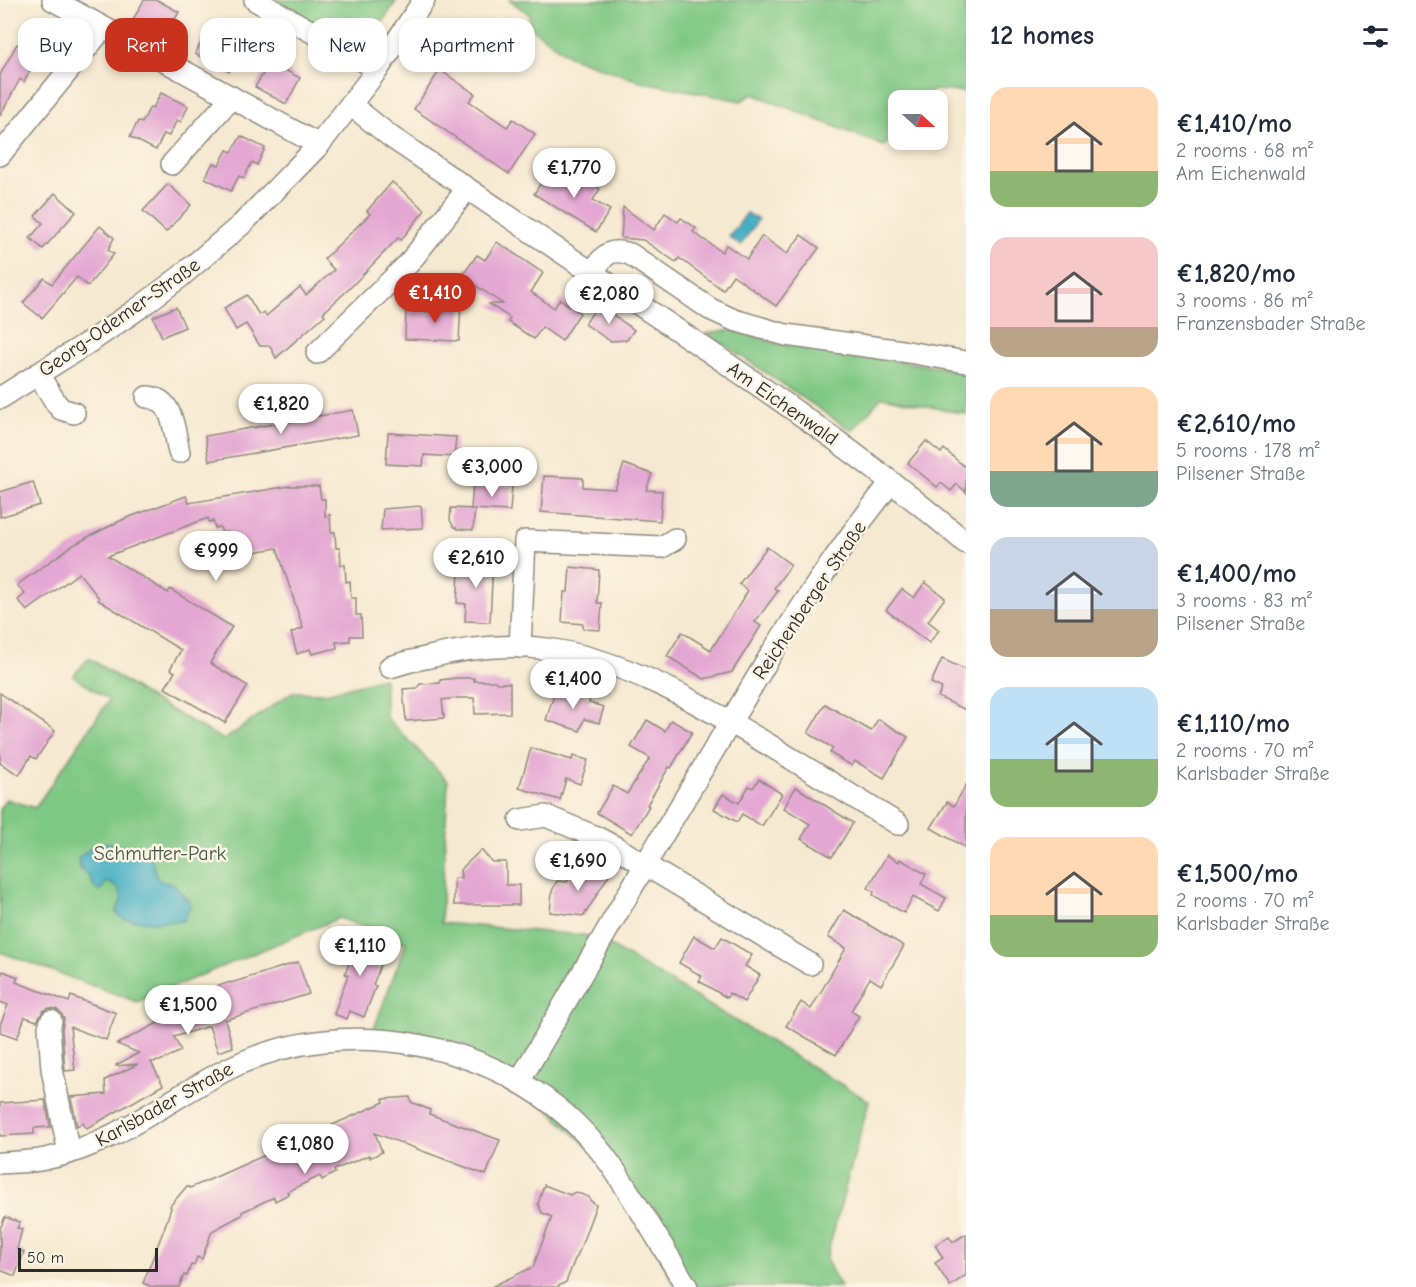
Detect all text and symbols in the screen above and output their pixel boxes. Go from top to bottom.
chip: Buy [18,18,93,72]
chip: Rent [105,18,188,72]
chip: Filters [200,18,296,72]
chip: New [308,18,387,72]
chip: Apartment [399,18,535,72]
icon: filters [1359,20,1392,53]
text: 12 homes [990,21,1094,51]
north arrow [888,90,948,150]
map controls [888,90,948,150]
text: €1,410/mo [1176,109,1292,139]
icon: home [1038,111,1110,183]
text: 2 rooms · 68 m² [1176,139,1313,162]
pin: €1,770 [525,148,623,199]
text: €1,770 [547,156,601,179]
text: Am Eichenwald [1176,162,1306,185]
street label: Georg-Odemer-Straße [34,253,204,382]
text: €1,820/mo [1176,259,1296,289]
icon: home [1038,261,1110,333]
pin: €1,410 [386,273,484,324]
pin: €2,080 [560,274,658,325]
text: €1,410 [408,281,462,304]
text: €2,080 [579,282,639,305]
text: 3 rooms · 86 m² [1176,289,1313,312]
text: Franzensbader Straße [1176,312,1366,335]
street label: Am Eichenwald [723,357,842,450]
pin: €1,820 [232,384,330,435]
text: €1,820 [252,392,310,415]
text: €2,610/mo [1176,409,1296,439]
icon: home [1038,411,1110,483]
text: 5 rooms · 178 m² [1176,439,1320,462]
pin: €3,000 [443,447,541,498]
text: €3,000 [461,455,523,478]
text: Pilsener Straße [1176,462,1305,485]
street label: Reichenberger Straße [748,517,871,684]
pin: €999 [180,531,252,582]
pin: €2,610 [427,538,525,589]
text: €999 [193,539,239,562]
text: €2,610 [447,546,505,569]
text: €1,400/mo [1176,559,1297,589]
icon: home [1038,561,1110,633]
text: 3 rooms · 83 m² [1176,589,1312,612]
text: Pilsener Straße [1176,612,1305,635]
pin: €1,400 [524,659,622,710]
text: €1,400 [544,667,602,690]
text: €1,110/mo [1176,709,1290,739]
icon: home [1038,711,1110,783]
text: 2 rooms · 70 m² [1176,739,1313,762]
text: Karlsbader Straße [1176,762,1330,785]
pin: €1,690 [529,841,627,892]
park label: Schmutter-Park [94,842,227,865]
text: €1,690 [549,849,607,872]
text: €1,500/mo [1176,859,1298,889]
icon: home [1038,861,1110,933]
text: 2 rooms · 70 m² [1176,889,1313,912]
text: Karlsbader Straße [1176,912,1330,935]
pin: €1,110 [311,926,409,977]
text: €1,110 [334,934,386,957]
pin: €1,500 [139,985,237,1036]
text: €1,500 [159,993,217,1016]
street label: Karlsbader Straße [91,1057,237,1152]
pin: €1,080 [256,1124,354,1175]
text: €1,080 [276,1132,334,1155]
scale bar [18,1245,158,1272]
text: 50 m [27,1249,64,1267]

